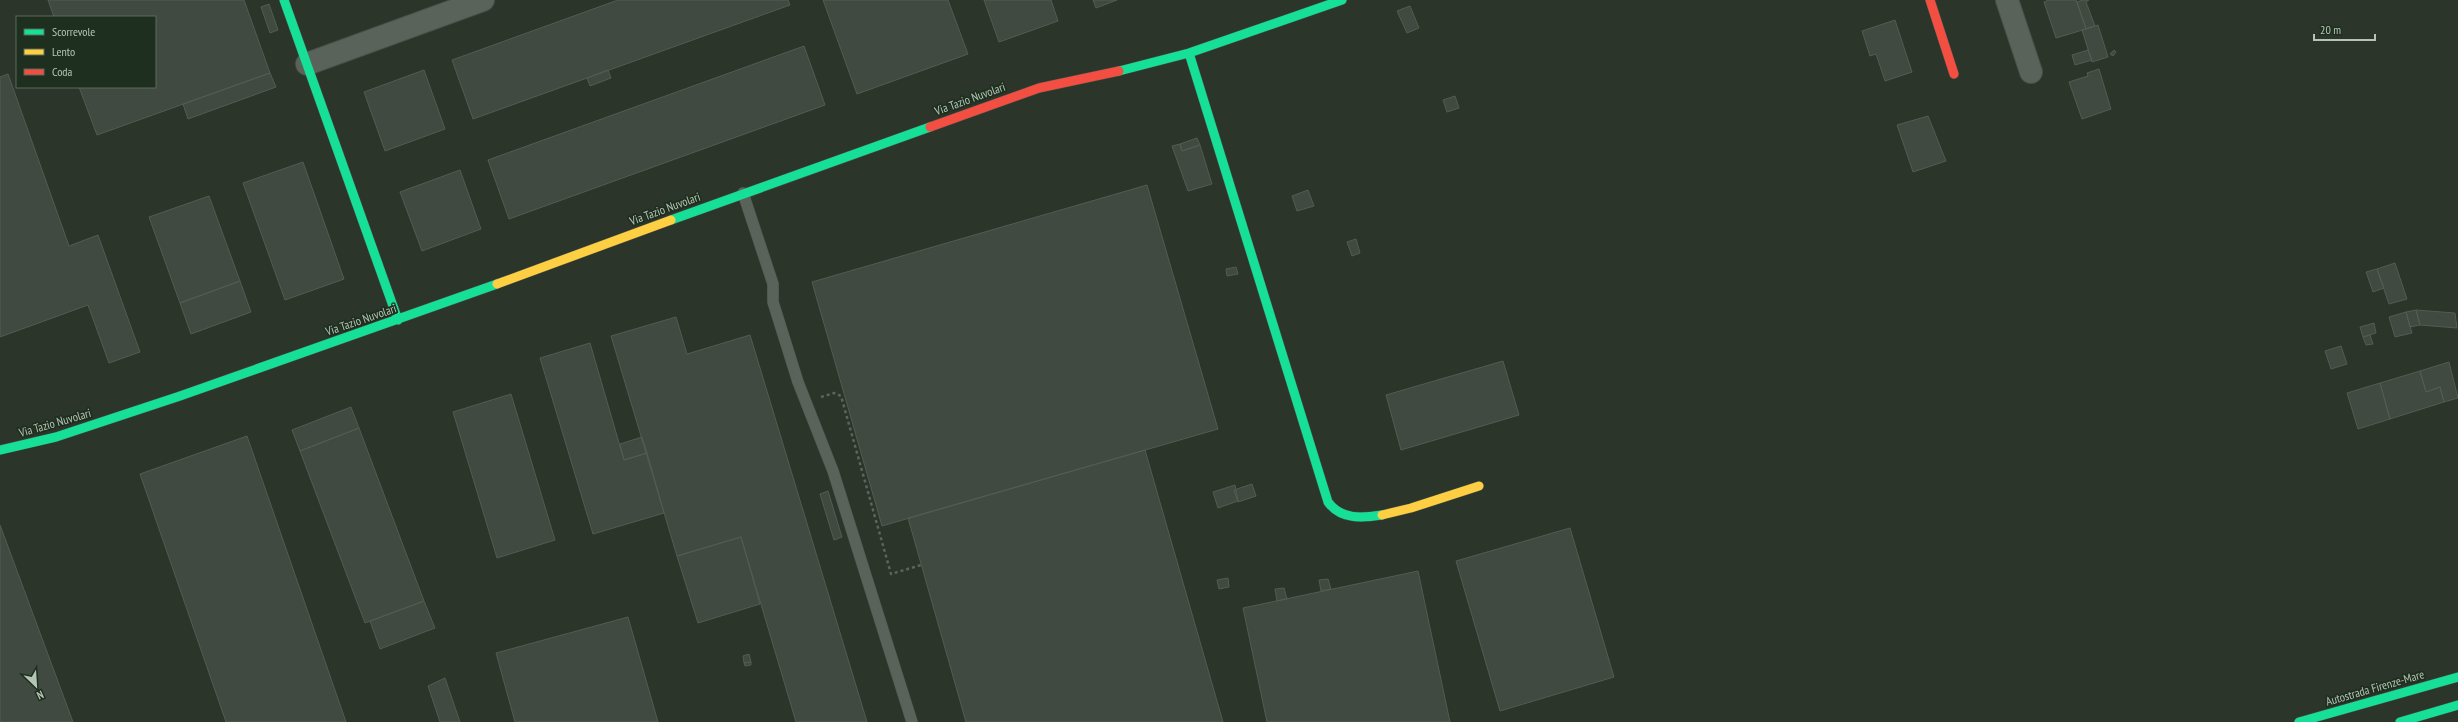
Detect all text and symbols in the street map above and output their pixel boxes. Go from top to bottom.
legend [16,16,156,88]
scale bar [2314,16,2375,42]
text: 20 m [2320,22,2341,37]
text: Scorrevole [52,24,95,39]
text: Lento [52,44,75,59]
text: Coda [52,64,73,79]
street label: Via Tazio Nuvolari [932,79,1007,119]
street label: Via Tazio Nuvolari [627,189,702,229]
street label: Via Tazio Nuvolari [322,300,398,339]
street label: Via Tazio Nuvolari [16,405,92,440]
north arrow [16,666,56,706]
street label: Autostrada Firenze-Mare [2324,666,2426,709]
text: N [35,687,46,703]

